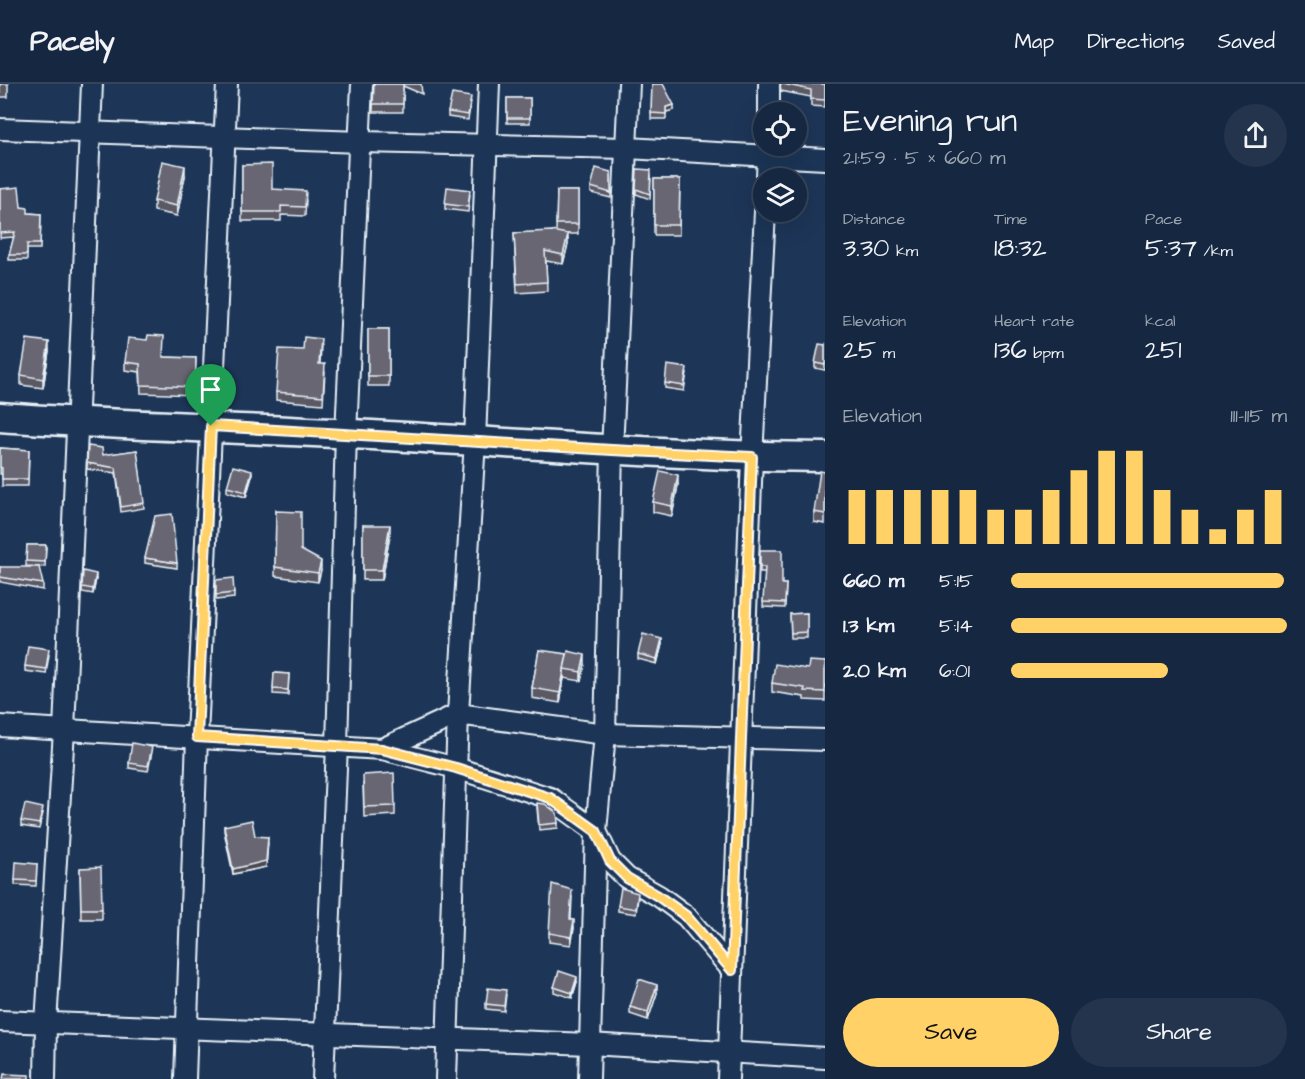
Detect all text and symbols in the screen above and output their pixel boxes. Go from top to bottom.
text: Pacely [30,22,115,61]
text: Map [1014,27,1054,56]
text: Directions [1087,27,1185,56]
text: Saved [1218,27,1275,56]
text: Evening run [843,98,1017,144]
map controls [753,102,807,222]
button: locate [753,102,807,156]
button: share [1224,104,1287,167]
text: 21:59 · 5 × 660 m [843,144,1006,172]
button: layers [753,168,807,222]
text: Distance [843,208,905,230]
text: Time [994,208,1028,230]
text: Pace [1145,208,1182,230]
text: 3.30 [843,230,890,266]
text: 18:32 [994,230,1047,266]
text: 5:37 [1145,230,1197,266]
text: km [890,240,918,262]
text: /km [1197,240,1233,262]
text: Elevation [843,310,906,332]
text: Heart rate [994,310,1074,332]
text: kcal [1145,310,1176,332]
text: 25 [843,332,876,368]
text: 136 [994,332,1027,368]
text: 251 [1145,332,1182,368]
text: m [876,342,895,364]
text: bpm [1027,342,1064,364]
pin [185,364,236,426]
icon: arrive [194,373,227,406]
text: Elevation [843,402,922,430]
text: 111–115 m [1230,402,1287,430]
text: 660 m [843,567,904,595]
text: 5:15 [939,567,973,595]
text: 1.3 km [843,612,894,640]
text: 5:14 [939,612,973,640]
text: 2.0 km [843,657,906,685]
text: 6:01 [939,657,970,685]
button: Save [843,998,1059,1067]
button: Share [1071,998,1287,1067]

